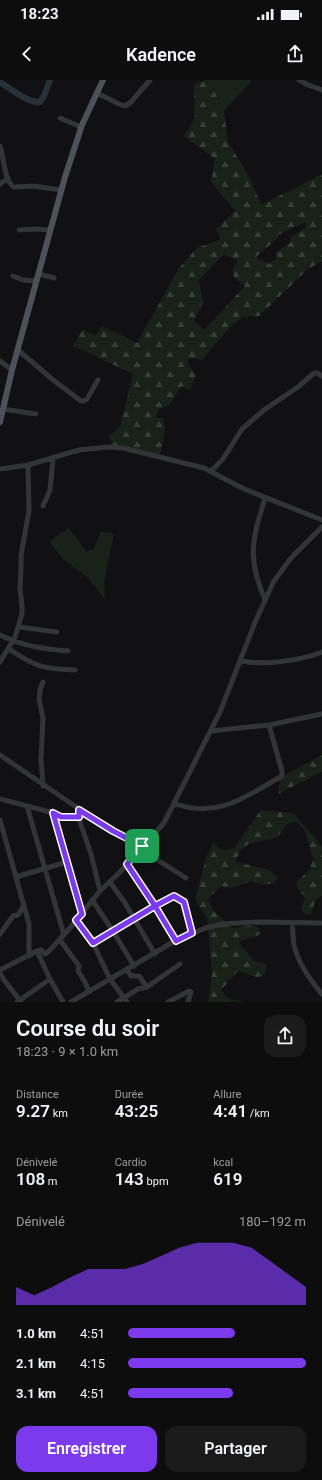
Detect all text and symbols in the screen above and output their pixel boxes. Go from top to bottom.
text: 18:23 [20,5,59,23]
icon: back [16,43,38,65]
icon: share [284,43,306,65]
text: Kadence [126,44,196,65]
pin [125,829,159,863]
icon: arrive [131,835,153,857]
button: share [264,1015,306,1057]
text: Course du soir [16,1016,159,1041]
text: 18:23 · 9 × 1.0 km [16,1044,118,1059]
text: Distance [16,1088,59,1101]
text: Durée [115,1088,143,1101]
text: Allure [213,1088,241,1101]
text: 9.27 [16,1101,50,1121]
text: 43:25 [115,1101,158,1121]
text: 4:41 [213,1101,247,1121]
text: km [50,1107,68,1120]
text: /km [247,1107,270,1120]
text: Dénivelé [16,1156,57,1169]
text: Cardio [115,1156,147,1169]
text: kcal [213,1156,233,1169]
text: 108 [16,1169,45,1189]
text: 143 [115,1169,144,1189]
text: 619 [213,1169,242,1189]
text: m [45,1175,58,1188]
text: bpm [144,1175,169,1188]
text: Dénivelé [16,1214,65,1229]
text: 180–192 m [239,1214,306,1229]
text: 1.0 km [16,1326,56,1341]
text: 4:51 [80,1326,105,1341]
text: 2.1 km [16,1356,56,1371]
text: 4:15 [80,1356,105,1371]
text: 3.1 km [16,1386,56,1401]
text: 4:51 [80,1386,105,1401]
button: Enregistrer [16,1426,157,1472]
button: Partager [165,1426,306,1472]

